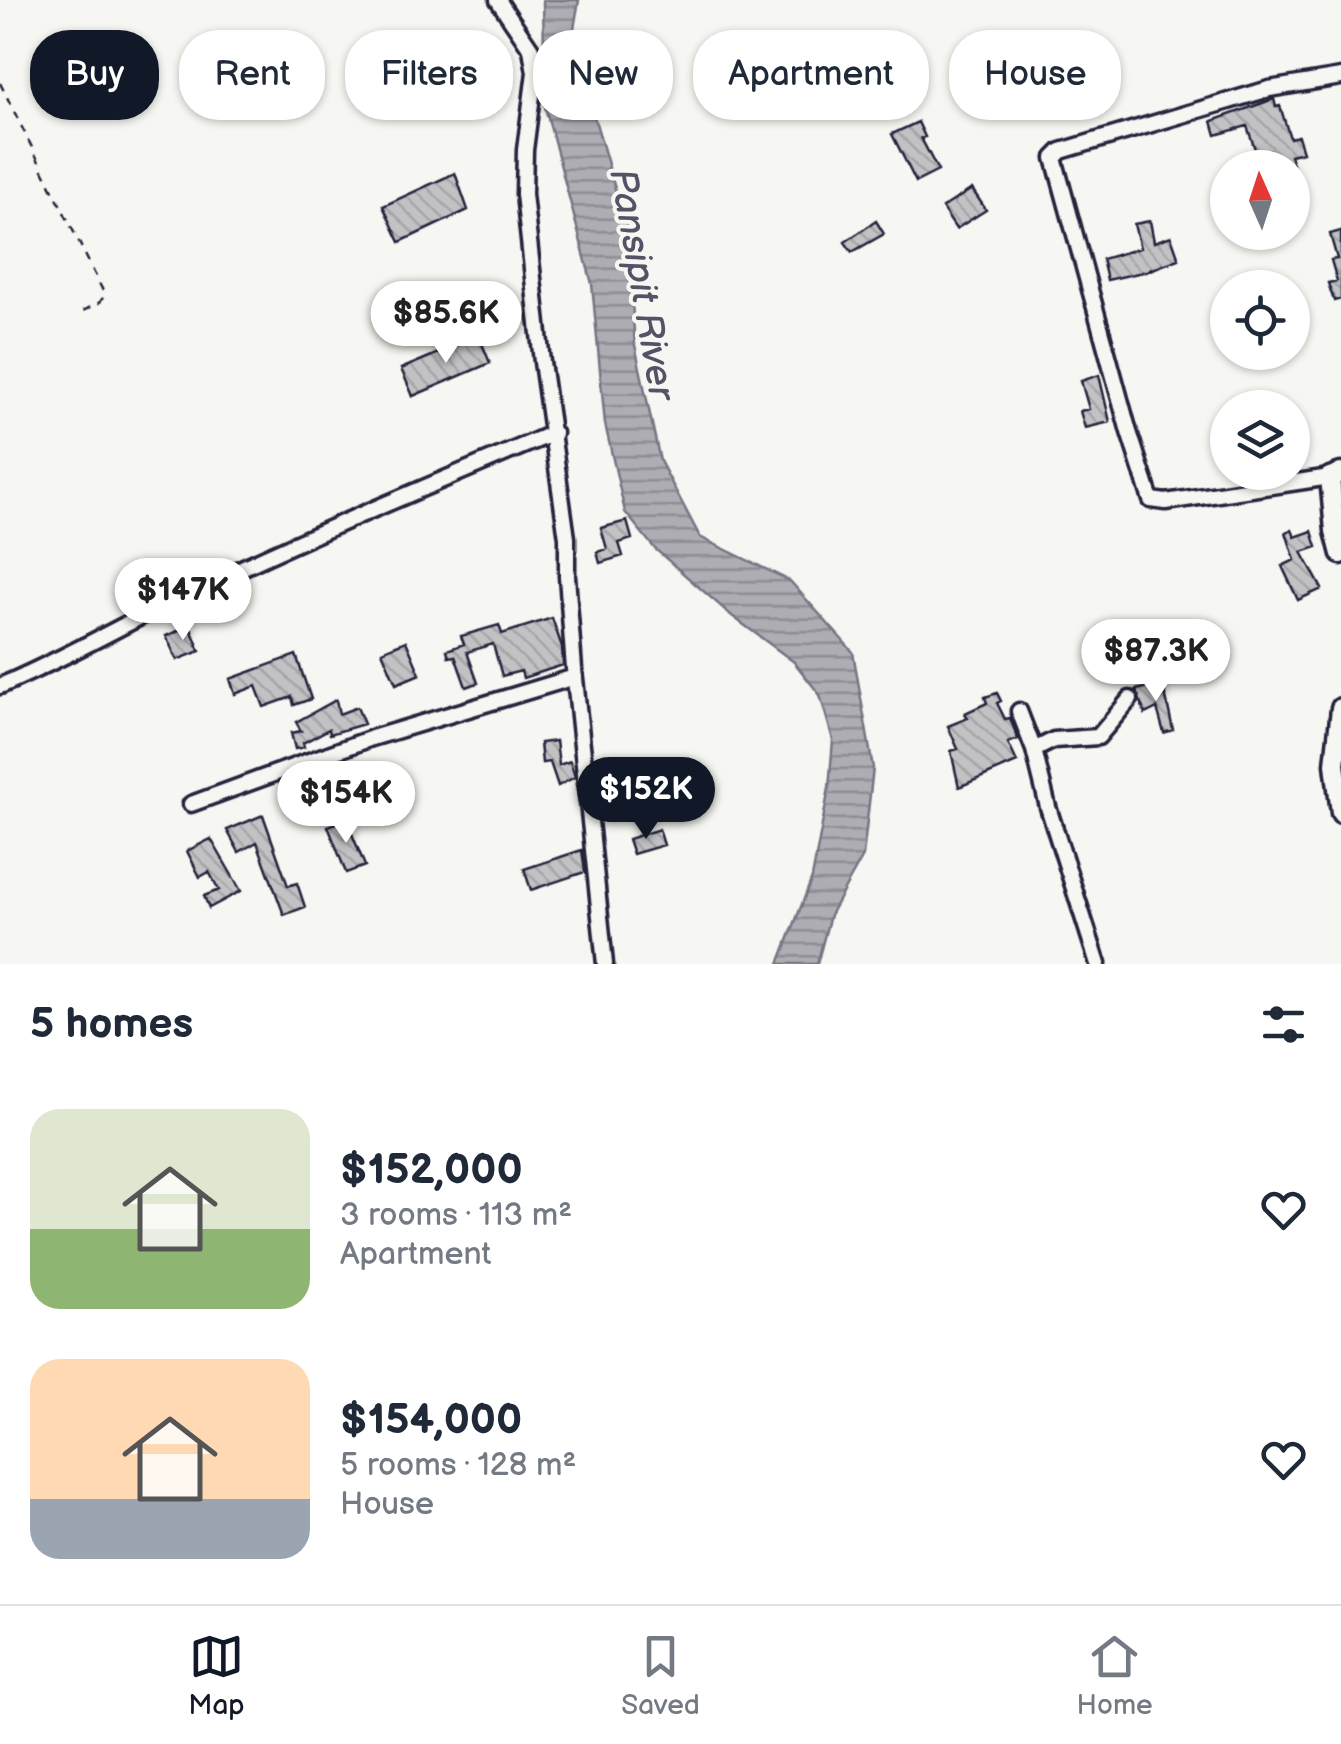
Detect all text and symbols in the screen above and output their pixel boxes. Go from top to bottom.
chip: Buy [30,30,159,120]
chip: Rent [179,30,325,120]
chip: Filters [345,30,513,120]
chip: New [533,30,673,120]
chip: Apartment [693,30,929,120]
chip: House [949,30,1121,120]
north arrow [1210,150,1310,250]
map controls [1210,150,1310,490]
water label: Pansipit River [599,165,684,406]
button: locate [1210,270,1310,370]
pin: $85.6K [365,281,527,366]
text: $85.6K [393,294,499,333]
button: layers [1210,390,1310,490]
pin: $147K [113,558,253,643]
text: $147K [137,571,229,610]
pin: $87.3K [1075,619,1237,704]
text: $87.3K [1103,632,1209,671]
pin: $152K [576,757,716,842]
pin: $154K [276,761,416,846]
text: $152K [599,770,693,809]
text: $154K [299,774,393,813]
icon: filters [1256,997,1311,1052]
text: 5 homes [30,999,193,1050]
text: $152,000 [340,1145,523,1196]
icon: home [110,1149,230,1269]
icon: heart [1256,1182,1311,1237]
text: 3 rooms · 113 m² [340,1196,572,1235]
text: Apartment [340,1235,491,1274]
text: $154,000 [340,1395,522,1446]
icon: home [110,1399,230,1519]
icon: heart [1256,1432,1311,1487]
text: 5 rooms · 128 m² [340,1446,576,1485]
text: House [340,1485,434,1524]
tab: Map [188,1629,245,1722]
tab: Saved [621,1629,700,1722]
tab: Home [1077,1629,1153,1722]

